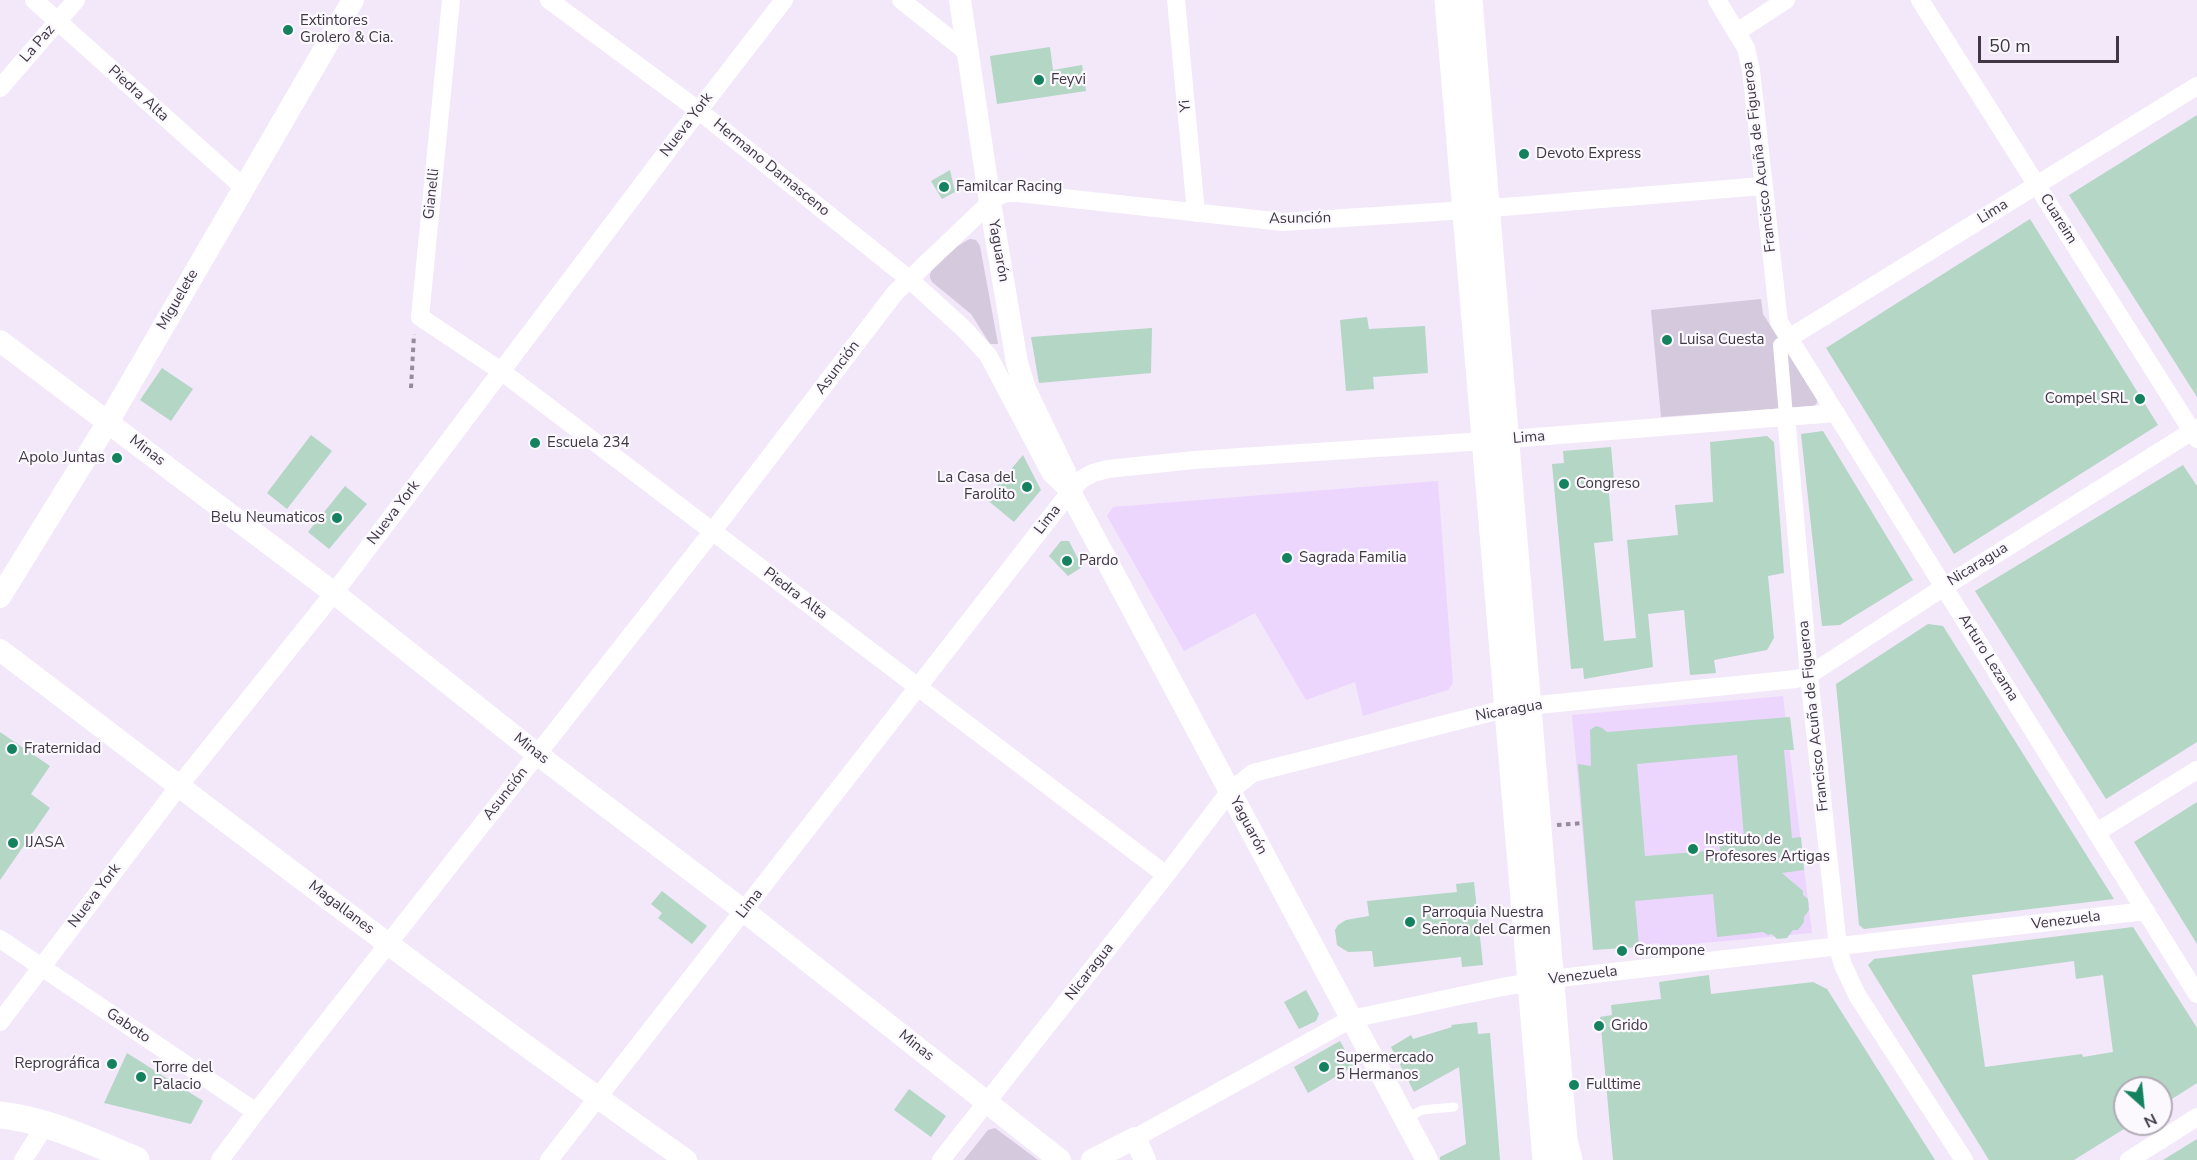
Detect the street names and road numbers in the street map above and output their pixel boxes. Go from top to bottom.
street label: La Paz [17,21,59,67]
street label: Francisco Acuña de Figueroa [1739,61,1781,253]
street label: Piedra Alta [104,62,172,126]
street label: Nueva York [657,89,717,161]
street label: Yi [1176,99,1196,113]
street label: Hermano Damasceno [709,115,833,221]
street label: Gianelli [420,168,444,220]
street label: Cuareim [2036,191,2080,247]
street label: Lima [1974,196,2012,228]
street label: Asunción [1269,209,1331,229]
street label: Yaguarón [984,218,1012,284]
street label: Miguelete [153,266,203,334]
street label: Asunción [812,338,864,398]
street label: Lima [1512,428,1546,448]
street label: Minas [126,432,168,470]
street label: Nueva York [364,477,424,549]
street label: Lima [1031,502,1065,538]
street label: Nicaragua [1944,539,2012,591]
street label: Piedra Alta [760,564,830,624]
street label: Arturo Lezama [1954,611,2022,705]
street label: Francisco Acuña de Figueroa [1795,620,1833,812]
street label: Nicaragua [1474,696,1544,726]
street label: Minas [510,730,552,768]
street label: Asunción [480,764,532,824]
street label: Yaguarón [1225,794,1271,858]
street label: Nueva York [65,860,125,932]
street label: Magallanes [304,877,378,939]
street label: Lima [733,886,767,922]
street label: Venezuela [2030,908,2102,934]
street label: Nicaragua [1062,940,1118,1004]
street label: Venezuela [1547,963,1619,989]
street label: Gaboto [103,1005,153,1047]
street label: Minas [895,1027,937,1065]

